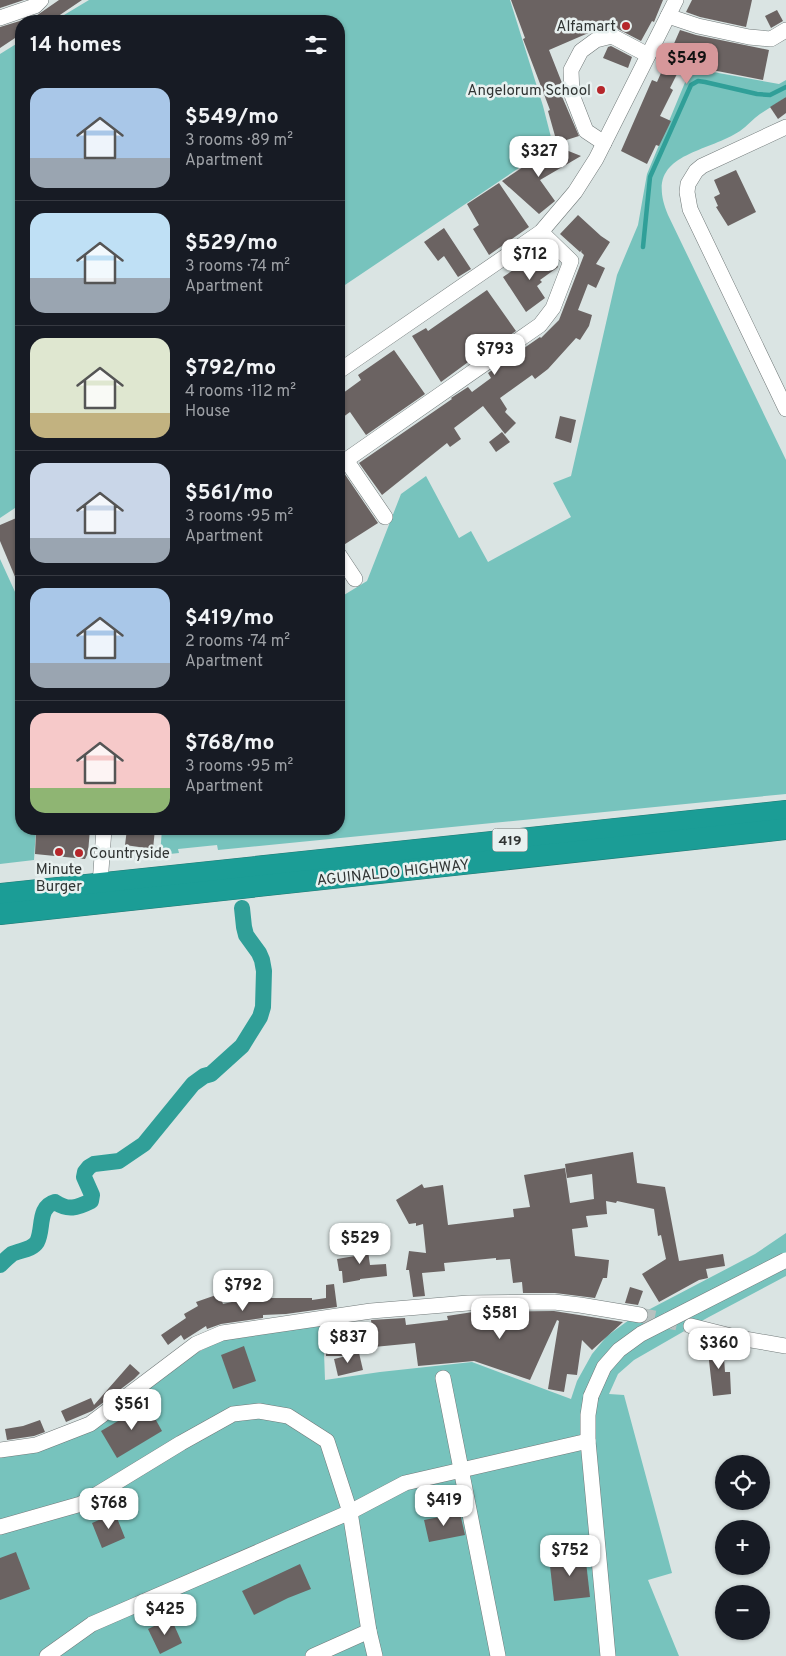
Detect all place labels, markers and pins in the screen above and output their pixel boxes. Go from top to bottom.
place label: Alfamart [556,18,616,37]
marker: Alfamart [620,20,632,32]
pin: $549 [657,42,717,85]
place label: Angelorum School [467,82,591,101]
marker: Angelorum School [595,84,607,96]
pin: $327 [509,136,569,178]
pin: $712 [500,238,560,281]
pin: $793 [465,334,525,376]
place label: Countryside [89,845,170,864]
marker: Minute Burger [53,846,65,858]
marker: Countryside [73,847,85,859]
place label: Minute Burger [36,861,82,897]
pin: $529 [330,1222,390,1265]
pin: $792 [213,1270,273,1312]
pin: $581 [470,1298,530,1340]
pin: $837 [318,1322,378,1364]
pin: $360 [689,1328,749,1370]
pin: $561 [102,1388,162,1431]
pin: $419 [414,1484,474,1527]
pin: $768 [79,1488,139,1530]
pin: $752 [540,1534,600,1577]
pin: $425 [135,1594,195,1636]

